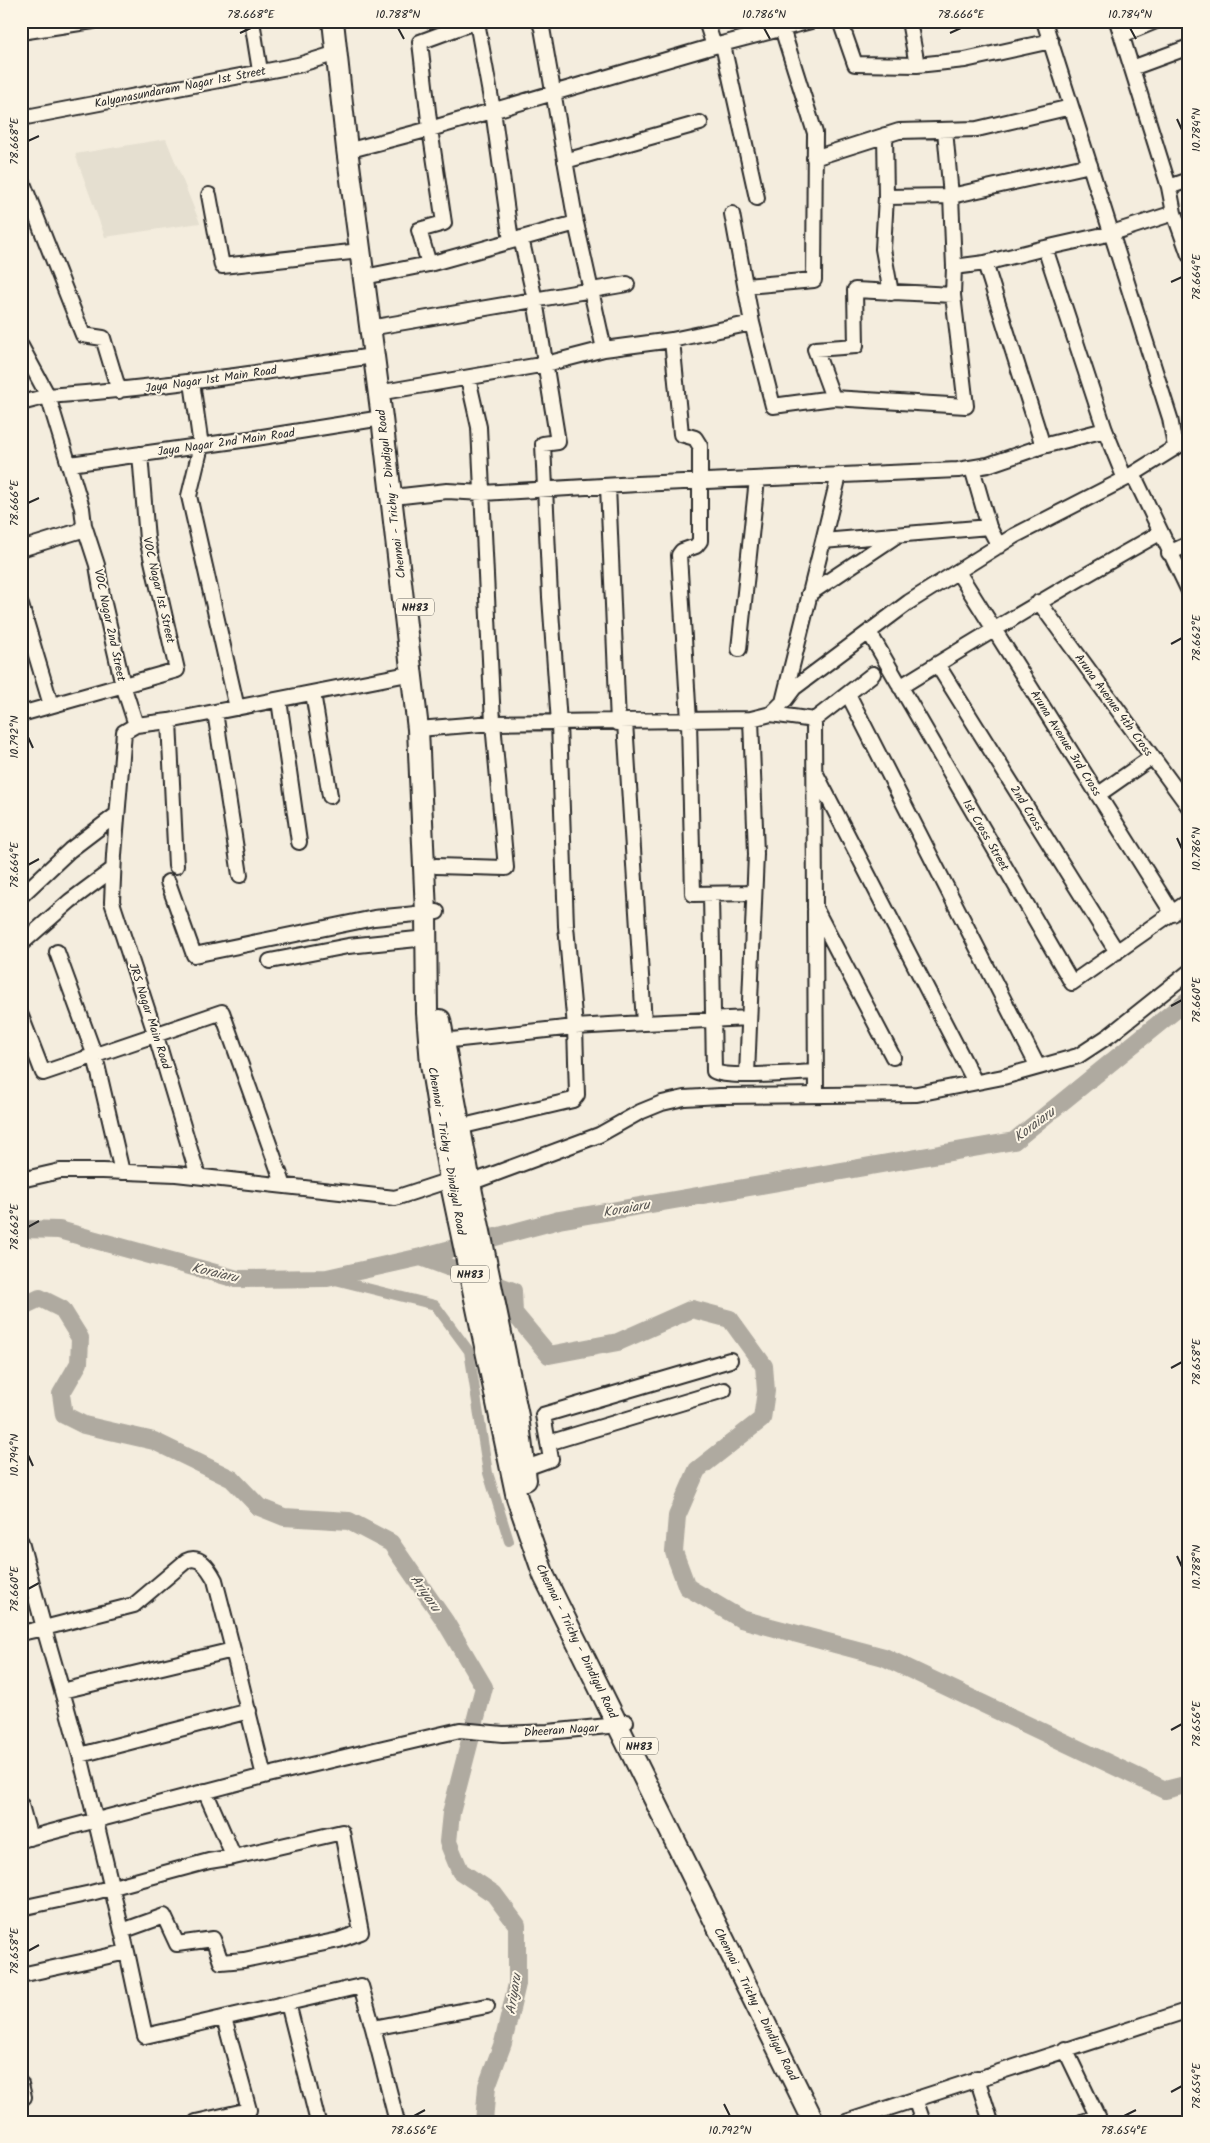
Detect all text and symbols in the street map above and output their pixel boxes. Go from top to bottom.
text: 78.668°E [227,5,276,24]
text: 10.788°N [376,5,420,24]
text: 10.786°N [742,5,786,24]
text: 78.666°E [938,5,985,24]
text: 10.784°N [1108,5,1152,24]
street label: Kalyanasundaram Nagar 1st Street [93,61,268,113]
text: 10.784°N [1187,108,1206,152]
text: 78.668°E [5,116,24,165]
text: 78.664°E [1187,253,1206,300]
street label: Jaya Nagar 1st Main Road [144,361,279,398]
street label: Chennai - Trichy - Dindigul Road [372,407,411,580]
street label: Jaya Nagar 2nd Main Road [156,423,297,462]
text: 78.666°E [5,479,24,526]
street label: VOC Nagar 1st Street [137,535,180,645]
street label: VOC Nagar 2nd Street [88,567,131,683]
road number: NH83 [396,598,434,616]
text: 78.662°E [1187,614,1206,662]
street label: Aruna Avenue 4th Cross [1070,650,1158,761]
street label: Aruna Avenue 3rd Cross [1025,686,1106,800]
text: 10.792°N [5,715,24,759]
street label: 2nd Cross [1005,782,1048,835]
street label: 1st Cross Street [957,796,1014,875]
text: 10.786°N [1187,827,1206,871]
text: 78.664°E [5,841,24,888]
street label: JRS Nagar Main Road [123,960,176,1073]
text: 78.660°E [1187,976,1206,1023]
street label: Chennai - Trichy - Dindigul Road [422,1066,471,1238]
water label: Koraiaru [1009,1100,1062,1148]
water label: Koraiaru [601,1194,653,1224]
text: 78.662°E [5,1203,24,1251]
water label: Koraiaru [189,1257,242,1289]
road number: NH83 [451,1266,489,1282]
text: 78.658°E [1187,1338,1206,1386]
text: 10.794°N [5,1434,24,1476]
text: 10.788°N [1187,1545,1206,1589]
street label: Chennai - Trichy - Dindigul Road [531,1561,623,1723]
text: 78.660°E [5,1565,24,1612]
water label: Ariyaru [404,1570,447,1619]
text: 78.656°E [1187,1700,1206,1747]
street label: Dheeran Nagar [523,1718,600,1743]
road number: NH83 [620,1738,658,1754]
street label: Chennai - Trichy - Dindigul Road [708,1924,803,2085]
text: 78.658°E [5,1927,24,1975]
water label: Ariyaru [500,1970,528,2016]
text: 78.654°E [1187,2062,1206,2109]
text: 78.656°E [391,2121,438,2140]
text: 10.792°N [708,2121,752,2140]
text: 78.654°E [1101,2121,1148,2140]

